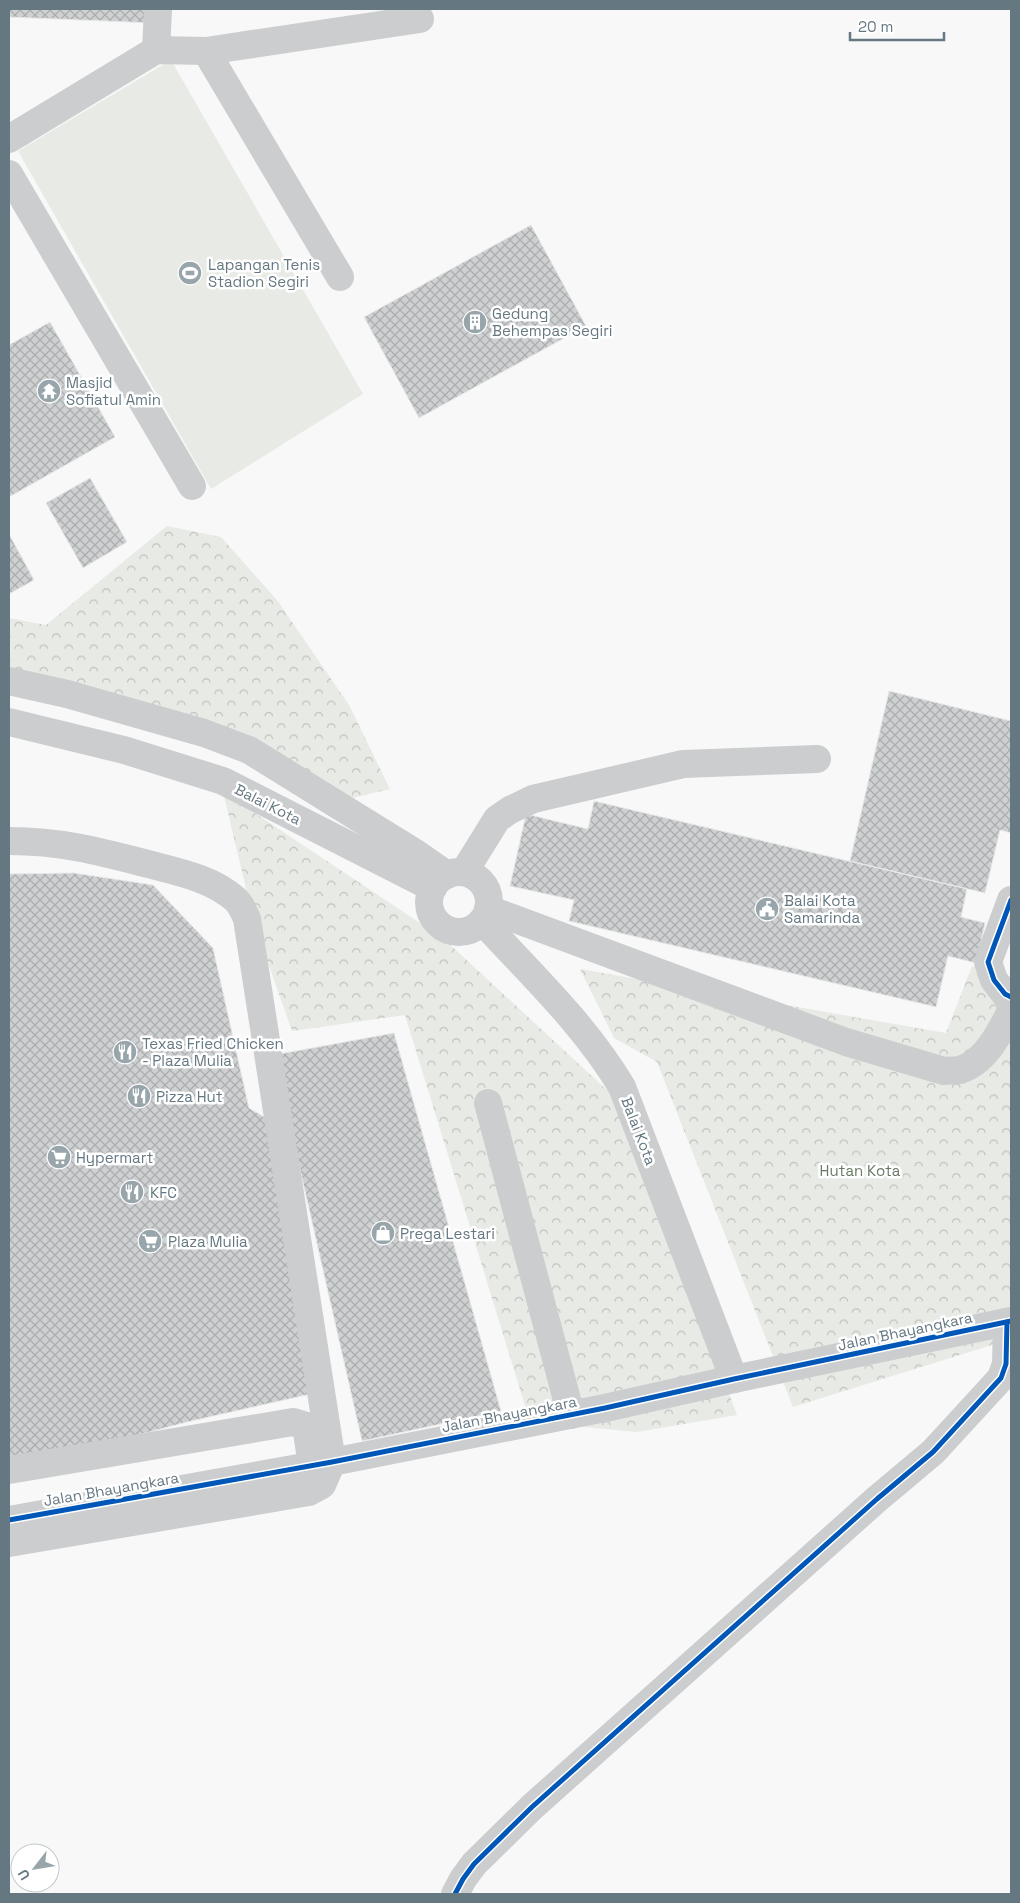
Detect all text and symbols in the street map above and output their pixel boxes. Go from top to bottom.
scale bar [850,10,944,42]
text: 20 m [858,17,893,36]
place label: Lapangan Tenis Stadion Segiri [208,255,320,291]
sports icon: Lapangan Tenis Stadion Segiri [177,260,203,286]
place label: Gedung Behempas Segiri [492,304,612,340]
building icon: Gedung Behempas Segiri [462,309,488,335]
place label: Masjid Sofiatul Amin [66,373,161,409]
temple icon: Masjid Sofiatul Amin [36,378,62,404]
street label: Balai Kota [232,779,305,829]
place label: Balai Kota Samarinda [784,891,861,927]
public building icon: Balai Kota Samarinda [754,896,780,922]
place label: Texas Fried Chicken - Plaza Mulia [142,1034,284,1070]
restaurant icon: Texas Fried Chicken - Plaza Mulia [112,1039,138,1065]
restaurant icon: Pizza Hut [126,1083,152,1109]
place label: Pizza Hut [156,1087,223,1106]
street label: Balai Kota [617,1094,661,1168]
supermarket icon: Hypermart [46,1144,72,1170]
place label: Hypermart [76,1148,153,1167]
park label: Hutan Kota [820,1161,901,1180]
restaurant icon: KFC [119,1179,145,1205]
place label: KFC [150,1183,177,1202]
shop icon: Prega Lestari [370,1220,396,1246]
place label: Prega Lestari [400,1224,495,1243]
supermarket icon: Plaza Mulia [137,1228,163,1254]
place label: Plaza Mulia [168,1232,248,1251]
street label: Jalan Bhayangkara [836,1307,974,1355]
street label: Jalan Bhayangkara [440,1392,579,1436]
street label: Jalan Bhayangkara [42,1468,181,1510]
north arrow [10,1843,60,1893]
text: U [14,1866,34,1883]

